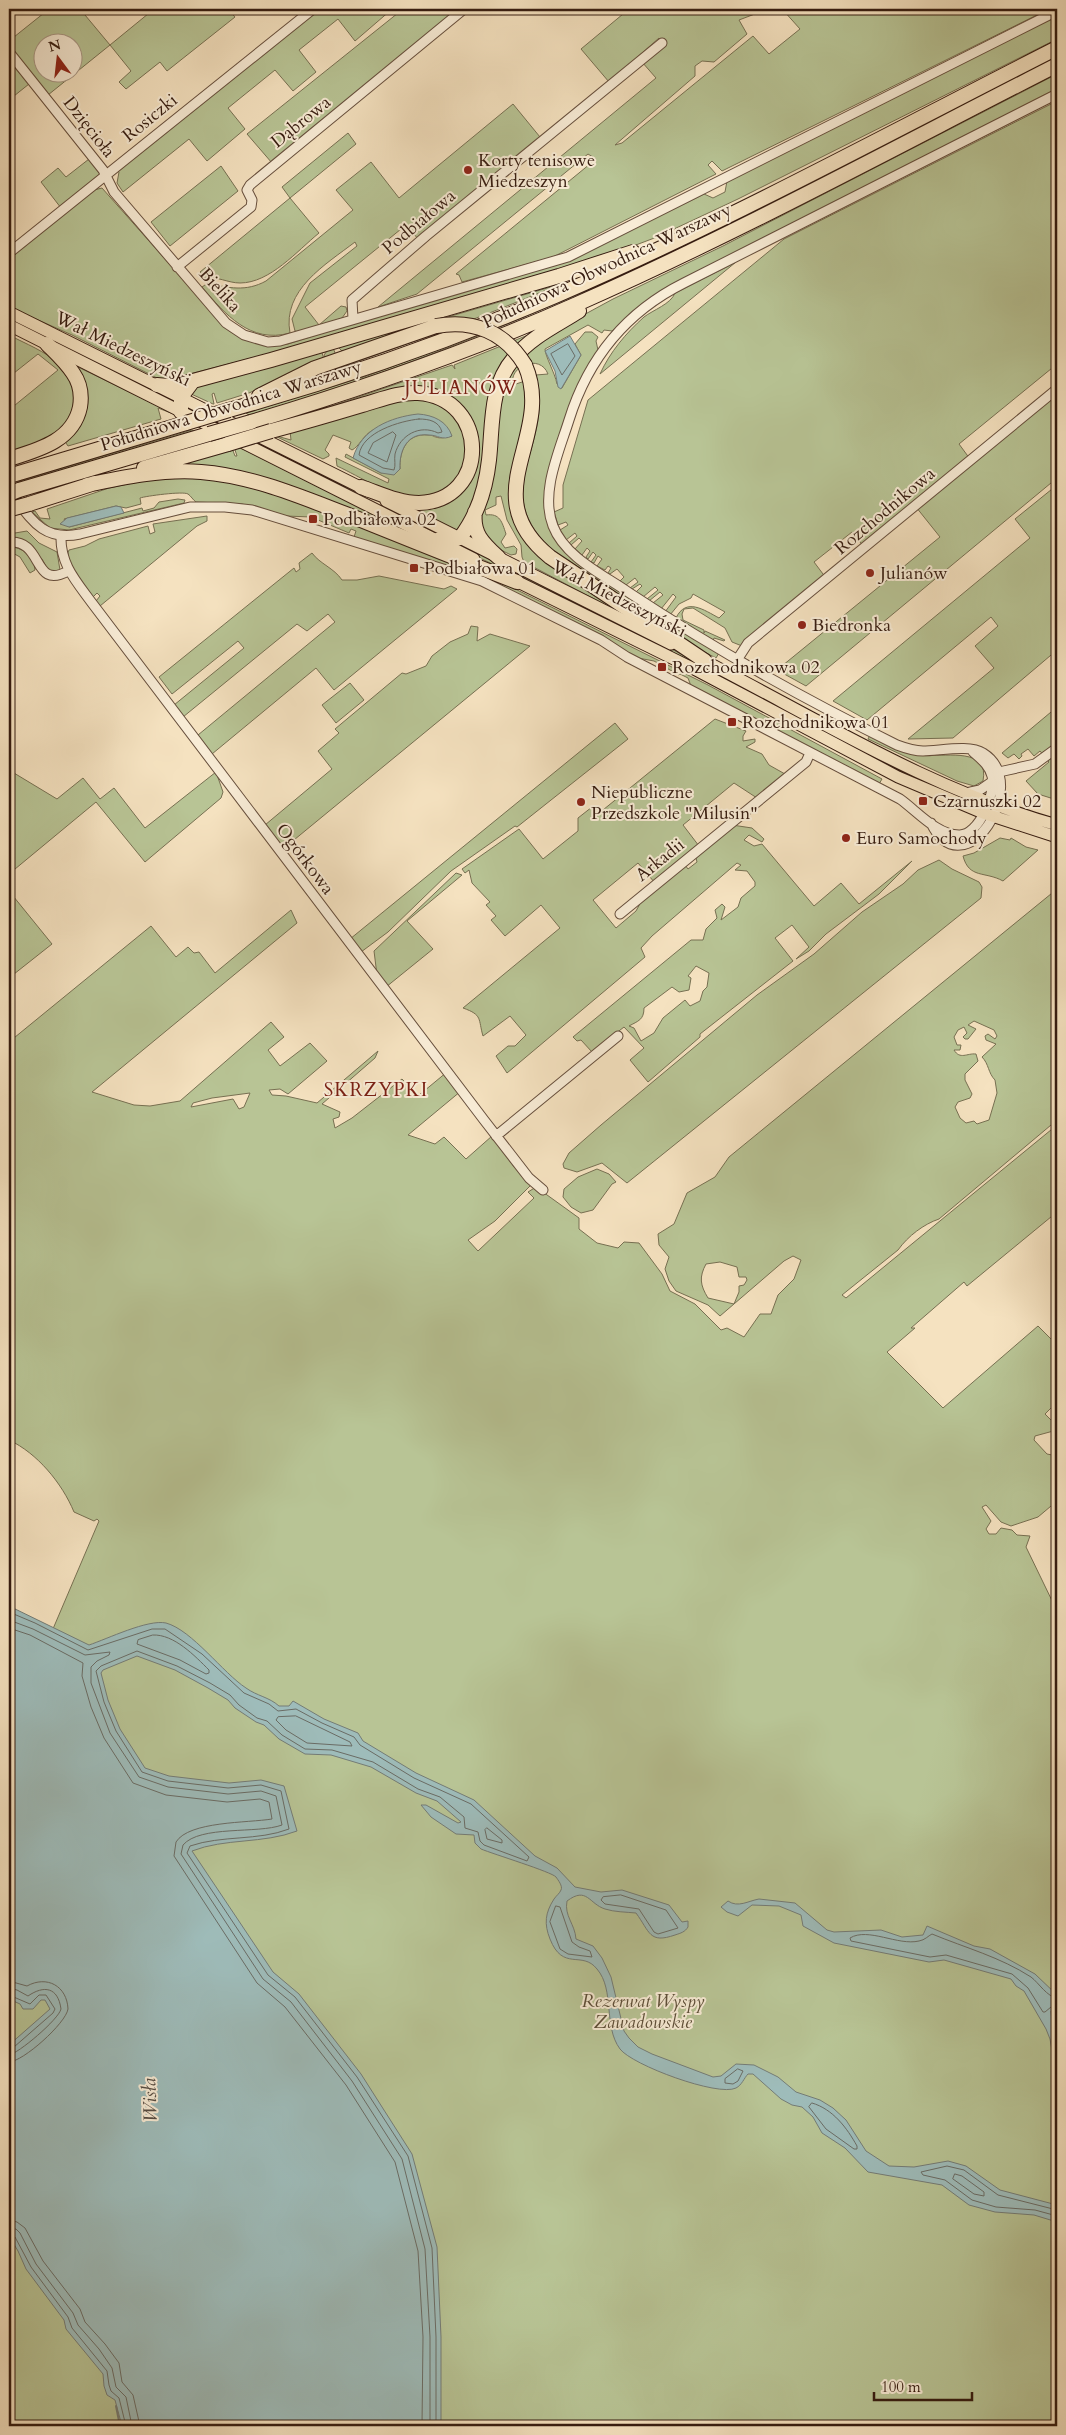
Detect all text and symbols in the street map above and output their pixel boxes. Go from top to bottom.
north arrow [32,32,82,82]
text: N [46,35,63,57]
street label: Rosiczki [117,88,183,148]
street label: Dąbrowa [266,90,336,154]
street label: Dzięcioła [57,91,121,163]
place label: Korty tenisowe Miedzeszyn [478,148,595,194]
marker: Korty tenisowe Miedzeszyn [462,164,474,176]
street label: Podbiałowa [377,184,461,260]
street label: Południowa Obwodnica Warszawy [478,197,736,335]
street label: Bielika [193,262,247,318]
street label: Wał Miedzeszyński [50,305,195,393]
street label: Południowa Obwodnica Warszawy [97,354,365,458]
district label: JULIANÓW [401,374,518,401]
street label: Rozchodnikowa [829,461,941,561]
place label: Podbiałowa 02 [323,507,436,532]
marker: Podbiałowa 02 [307,513,319,525]
street label: Wał Miedzeszyński [546,554,691,644]
place label: Podbiałowa 01 [424,556,537,581]
place label: Julianów [877,561,948,586]
marker: Podbiałowa 01 [408,562,420,574]
marker: Julianów [864,567,876,579]
place label: Biedronka [812,613,891,638]
marker: Biedronka [796,619,808,631]
place label: Rozchodnikowa 02 [672,655,820,680]
marker: Rozchodnikowa 02 [656,661,668,673]
place label: Rozchodnikowa 01 [742,710,890,735]
marker: Rozchodnikowa 01 [726,716,738,728]
place label: Niepubliczne Przedszkole "Milusin" [591,780,757,826]
place label: Czarnuszki 02 [933,789,1041,814]
marker: Czarnuszki 02 [917,795,929,807]
marker: Niepubliczne Przedszkole "Milusin" [575,796,587,808]
street label: Ogórkowa [270,818,340,900]
place label: Euro Samochody [856,826,987,851]
marker: Euro Samochody [840,832,852,844]
street label: Arkadii [630,833,690,887]
district label: SKRZYPKI [324,1077,428,1103]
park label: Rezerwat Wyspy Zawadowskie [582,1989,705,2035]
water label: Wisła [136,2077,164,2123]
scale bar [874,2370,971,2402]
text: 100 m [881,2377,921,2397]

